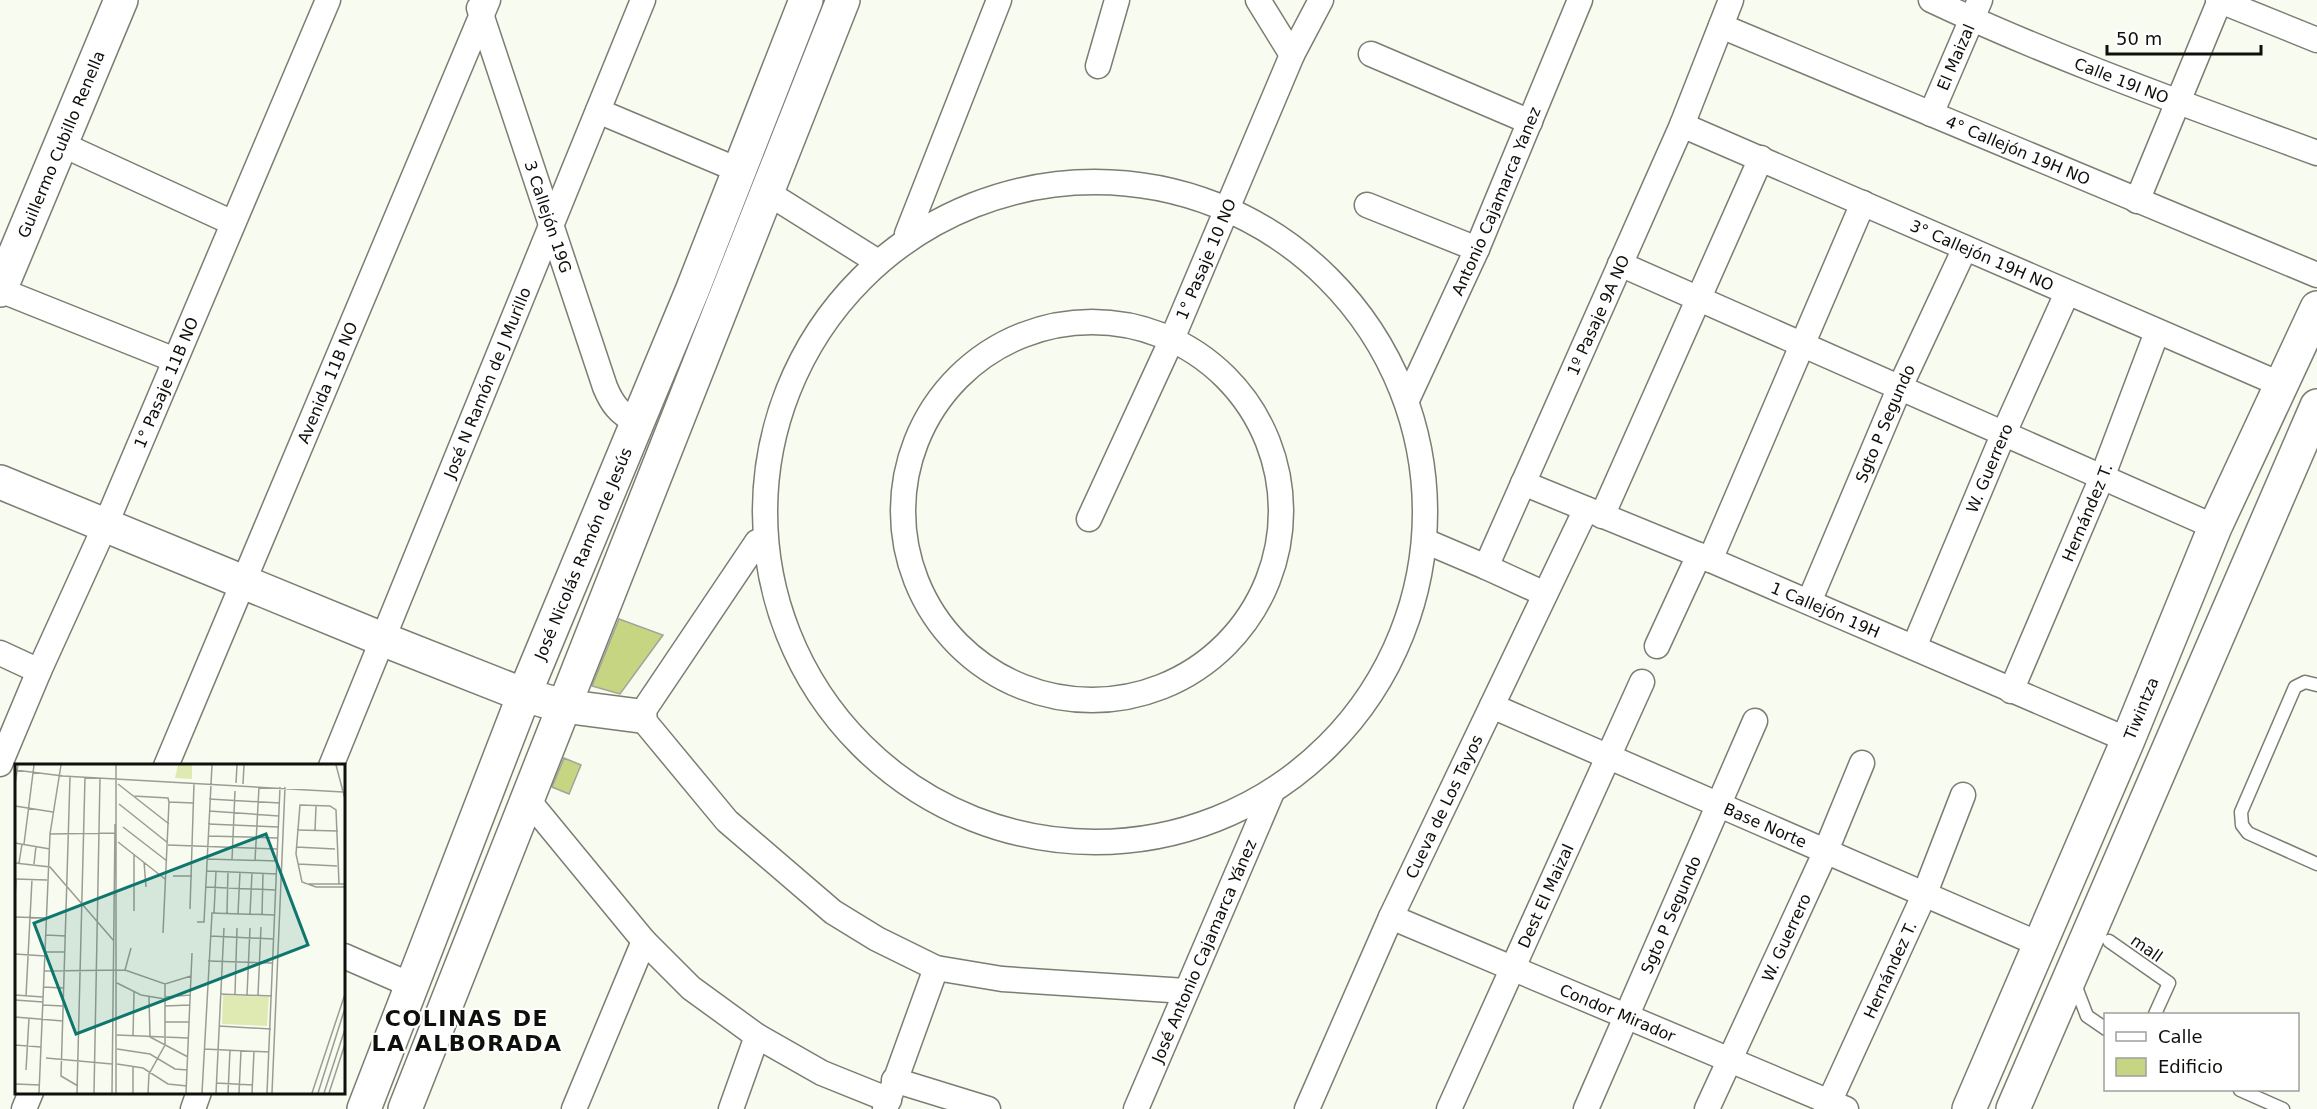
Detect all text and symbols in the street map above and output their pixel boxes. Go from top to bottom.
scale bar [2107,18,2262,56]
street label: El Maizal [1933,21,1979,93]
text: 50 m [2116,28,2162,49]
street label: Guillermo Cubillo Renella [14,48,109,241]
street label: Calle 19I NO [2072,54,2171,107]
street label: Antonio Cajamarca Yanez [1448,104,1545,299]
street label: 4° Callejón 19H NO [1943,112,2093,189]
street label: 3 Callejón 19G [520,158,575,276]
street label: 1° Pasaje 10 NO [1172,196,1240,323]
street label: 3° Callejón 19H NO [1907,216,2057,295]
street label: 1º Pasaje 9A NO [1563,252,1634,378]
street label: José N Ramón de J Murillo [440,284,535,482]
street label: 1° Pasaje 11B NO [130,314,202,451]
street label: Avenida 11B NO [294,319,362,446]
street label: Sgto P Segundo [1852,362,1919,486]
street label: W. Guerrero [1962,421,2017,516]
street label: José Nicolás Ramón de Jesús [530,445,636,664]
street label: Hernández T. [2058,461,2116,565]
street label: 1 Callejón 19H [1768,578,1883,642]
street label: Tiwintza [2120,674,2163,744]
street label: Cueva de Los Tayos [1402,732,1487,882]
inset map [15,764,345,1094]
street label: Base Norte [1721,799,1809,852]
street label: José Antonio Cajamarca Yánez [1148,837,1260,1066]
street label: Dest El Maizal [1514,841,1578,951]
street label: Sgto P Segundo [1637,853,1705,977]
street label: W. Guerrero [1758,890,1815,985]
street label: Hernández T. [1860,919,1921,1022]
street label: mall [2127,931,2166,966]
street label: Condor Mirador [1557,980,1679,1046]
district label: COLINAS DE LA ALBORADA [372,1006,562,1056]
legend [2104,1013,2299,1091]
text: Calle [2158,1026,2203,1047]
text: Edificio [2158,1056,2223,1077]

